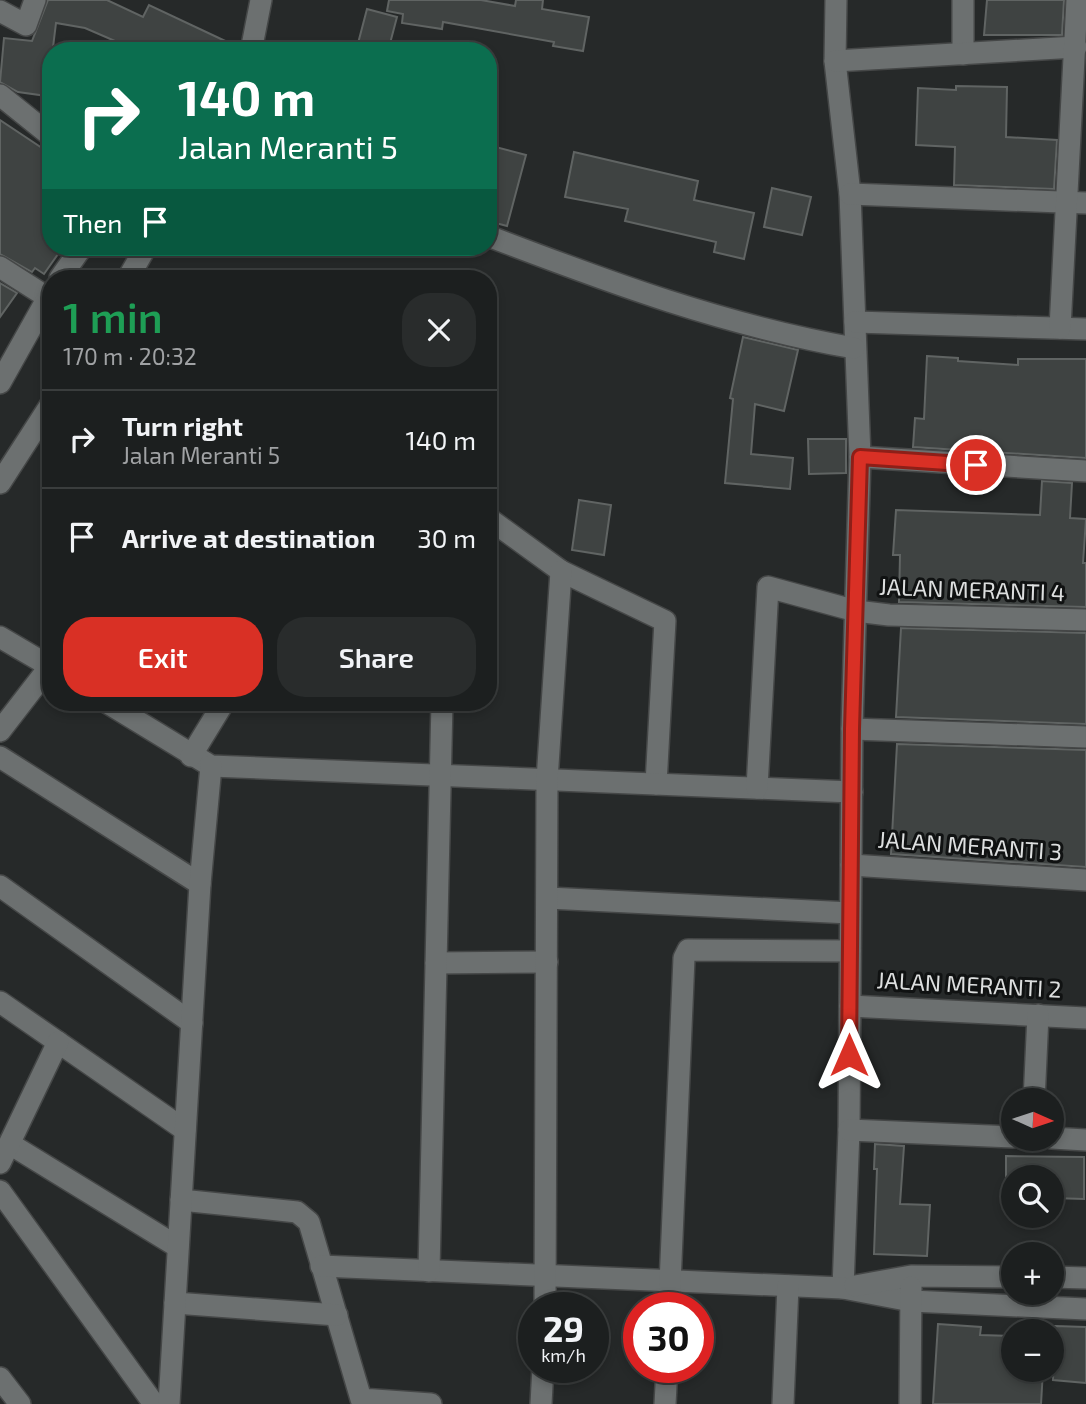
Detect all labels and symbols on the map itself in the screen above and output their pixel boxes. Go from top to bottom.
pin [946,435,1006,495]
street label: JALAN MERANTI 4 [879,572,1065,606]
street label: JALAN MERANTI 3 [877,825,1063,865]
street label: JALAN MERANTI 2 [876,965,1062,1003]
position arrow [812,1018,886,1092]
north arrow [1001,1088,1064,1152]
speed limit sign: 30 [623,1292,714,1383]

